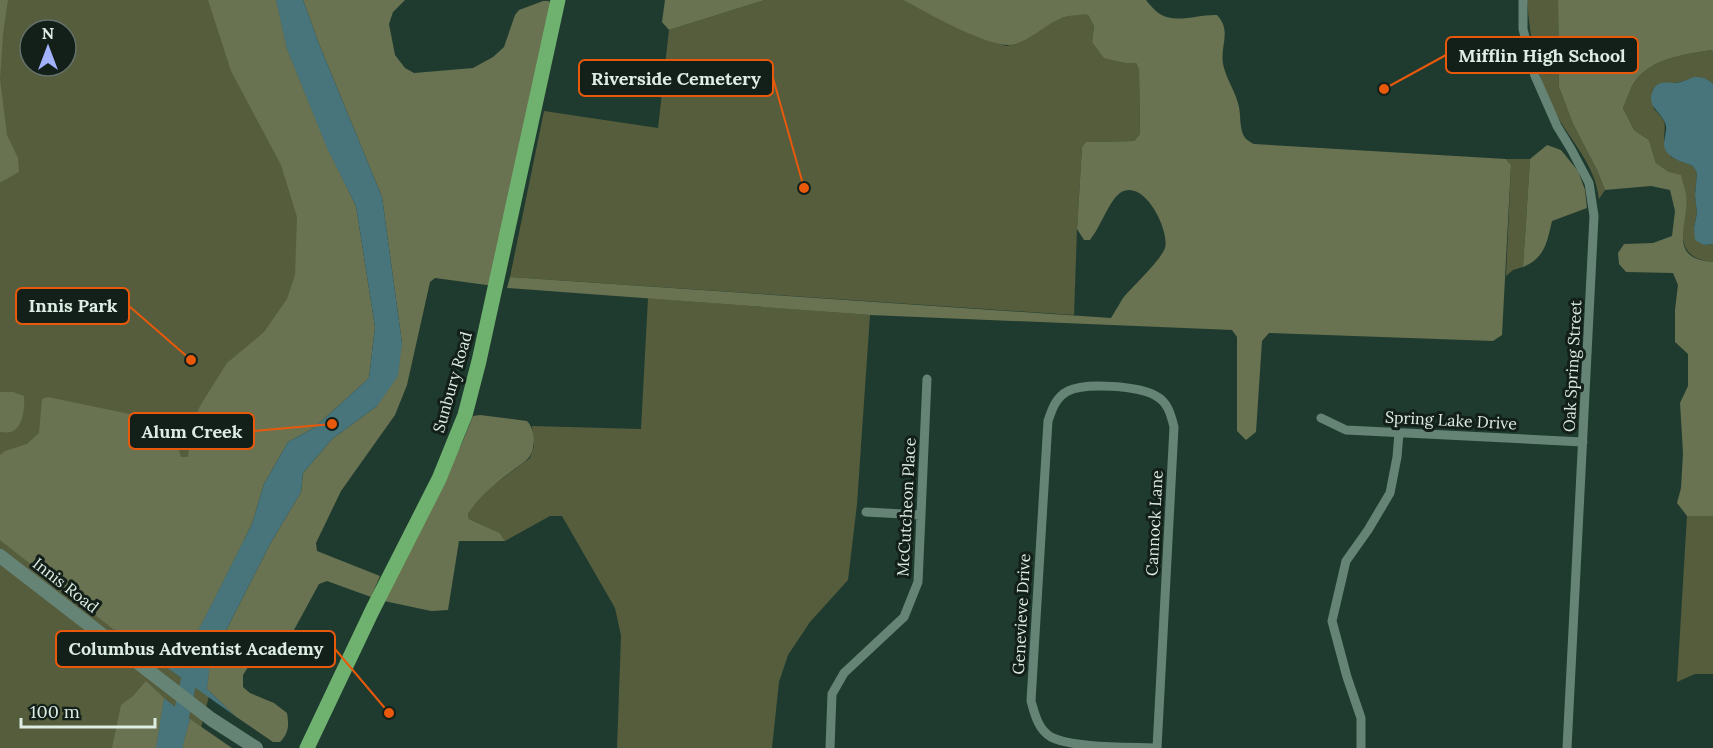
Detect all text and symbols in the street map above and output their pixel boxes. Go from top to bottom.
north arrow [18,18,78,78]
text: N [42,23,54,43]
callout: Mifflin High School [1446,37,1638,73]
text: Mifflin High School [1458,44,1626,67]
callout: Riverside Cemetery [579,60,773,96]
text: Riverside Cemetery [591,67,761,90]
callout: Innis Park [16,288,129,324]
text: Innis Park [28,294,118,317]
street label: Oak Spring Street [1559,299,1585,432]
street label: Sunbury Road [428,329,476,435]
street label: Spring Lake Drive [1385,407,1518,433]
callout: Alum Creek [129,413,254,449]
text: Alum Creek [142,420,243,443]
street label: McCutcheon Place [892,437,920,577]
street label: Cannock Lane [1141,469,1167,576]
street label: Innis Road [29,553,103,617]
street label: Genevieve Drive [1008,553,1034,675]
callout: Columbus Adventist Academy [56,631,335,667]
text: Columbus Adventist Academy [69,637,324,660]
scale bar [21,691,154,729]
text: 100 m [30,700,80,723]

